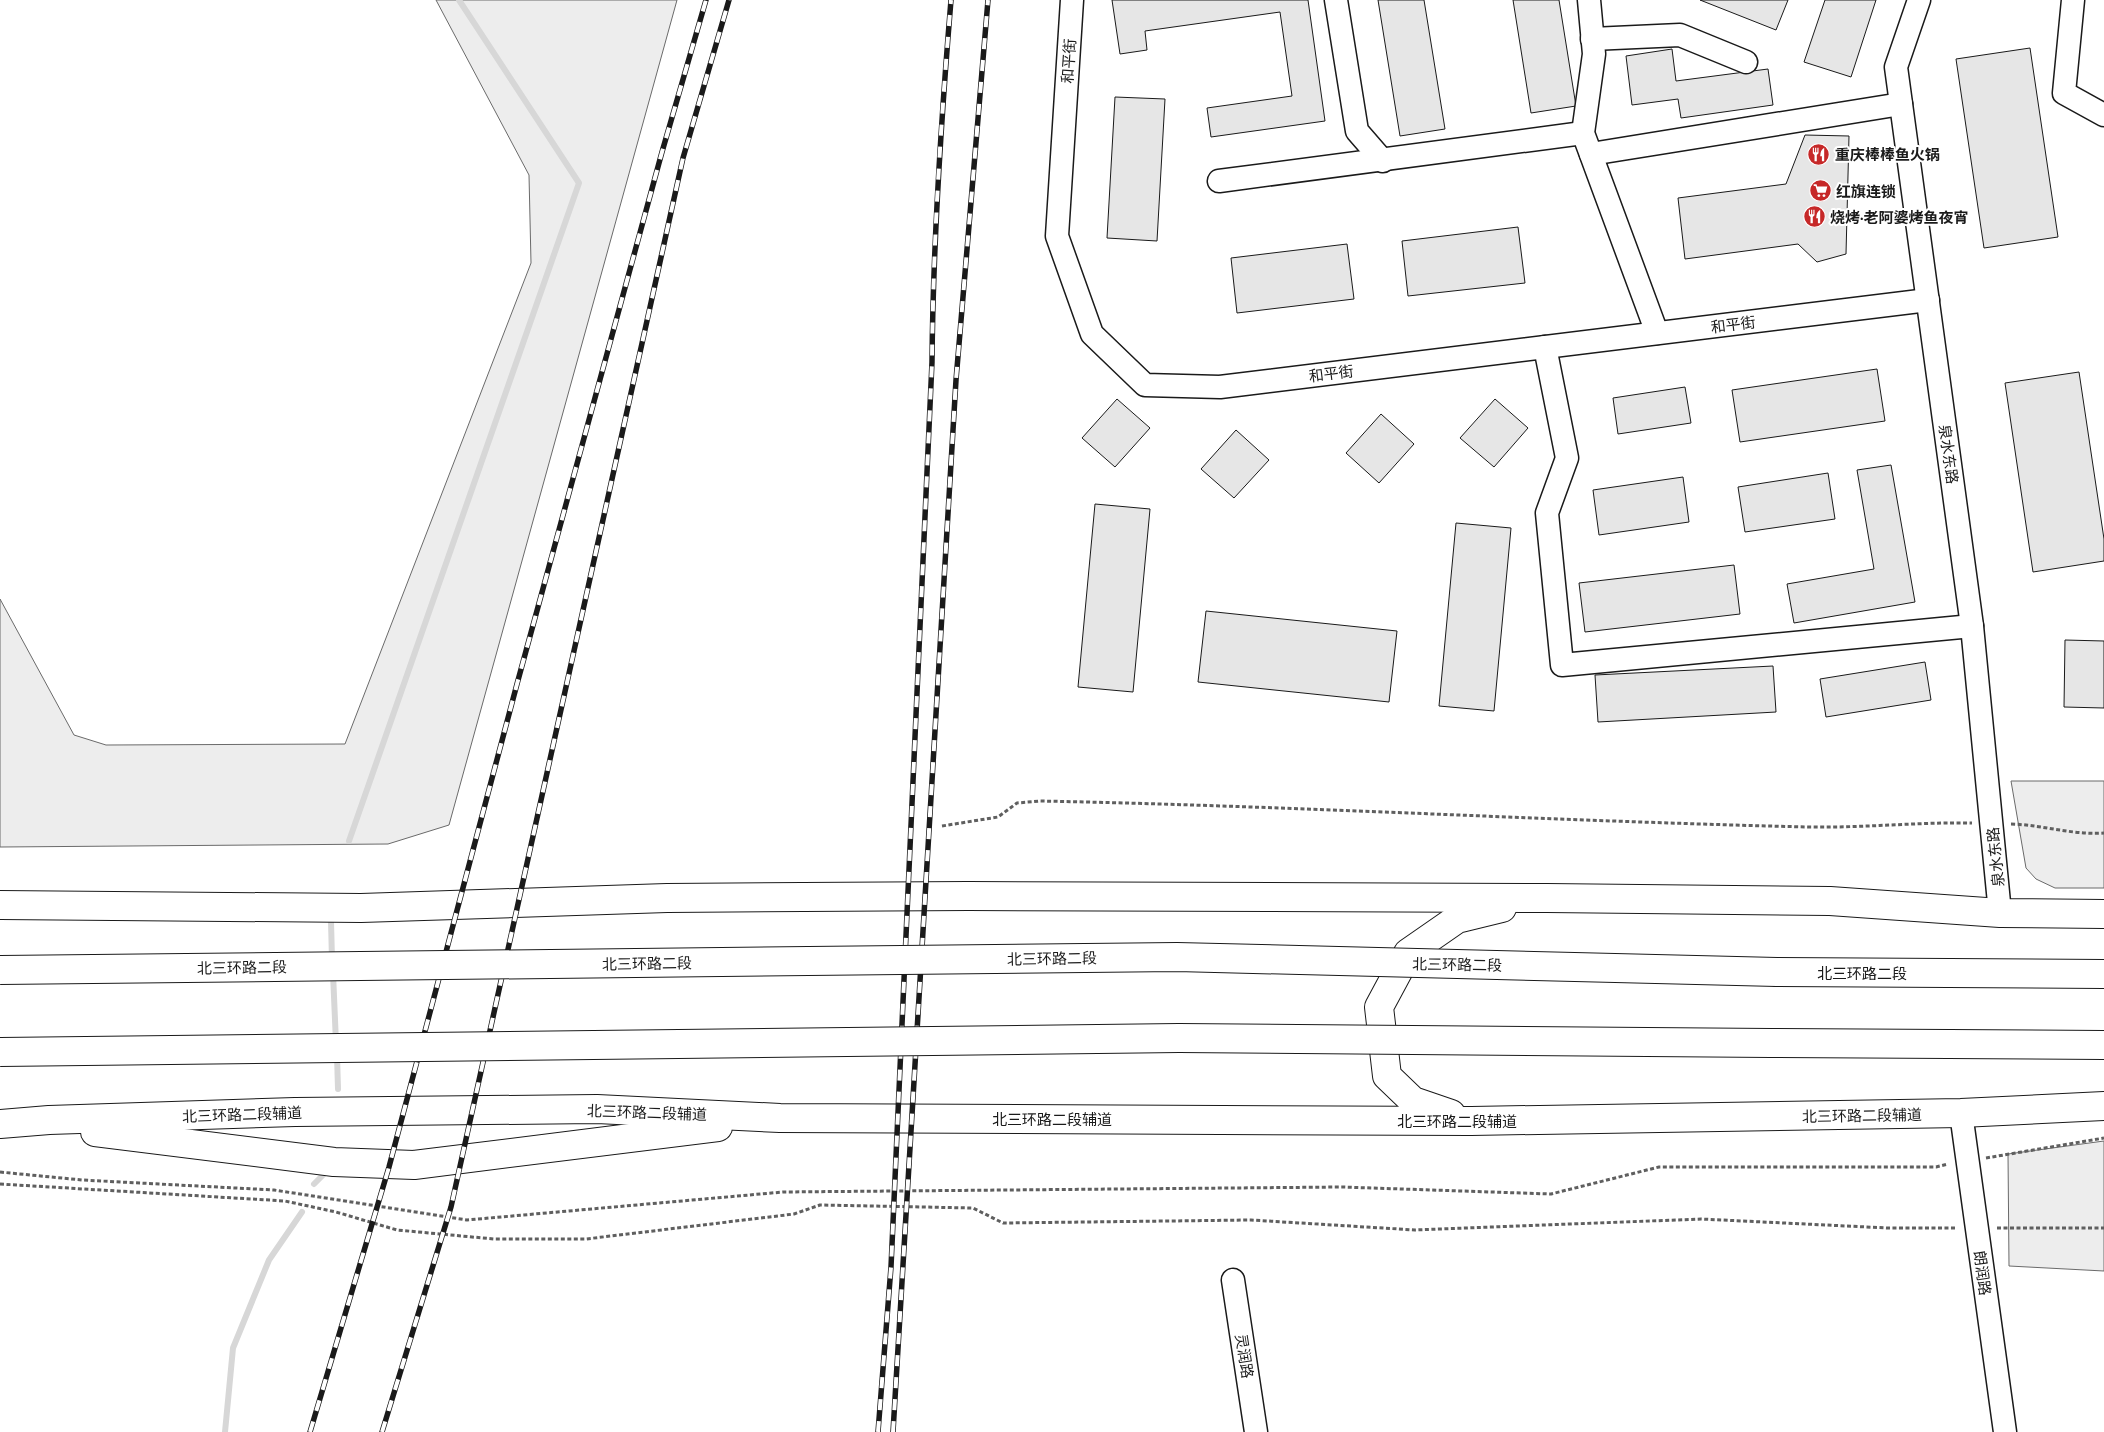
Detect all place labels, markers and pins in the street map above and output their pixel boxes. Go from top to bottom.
restaurant icon: 重庆棒棒鱼火锅 [1807,142,1831,166]
place label: 重庆棒棒鱼火锅 [1835,145,1940,163]
supermarket icon: 红旗连锁 [1808,179,1832,203]
place label: 红旗连锁 [1836,182,1896,200]
restaurant icon: 烧烤·老阿婆烤鱼夜宵 [1802,205,1826,229]
place label: 烧烤·老阿婆烤鱼夜宵 [1830,208,1969,226]

